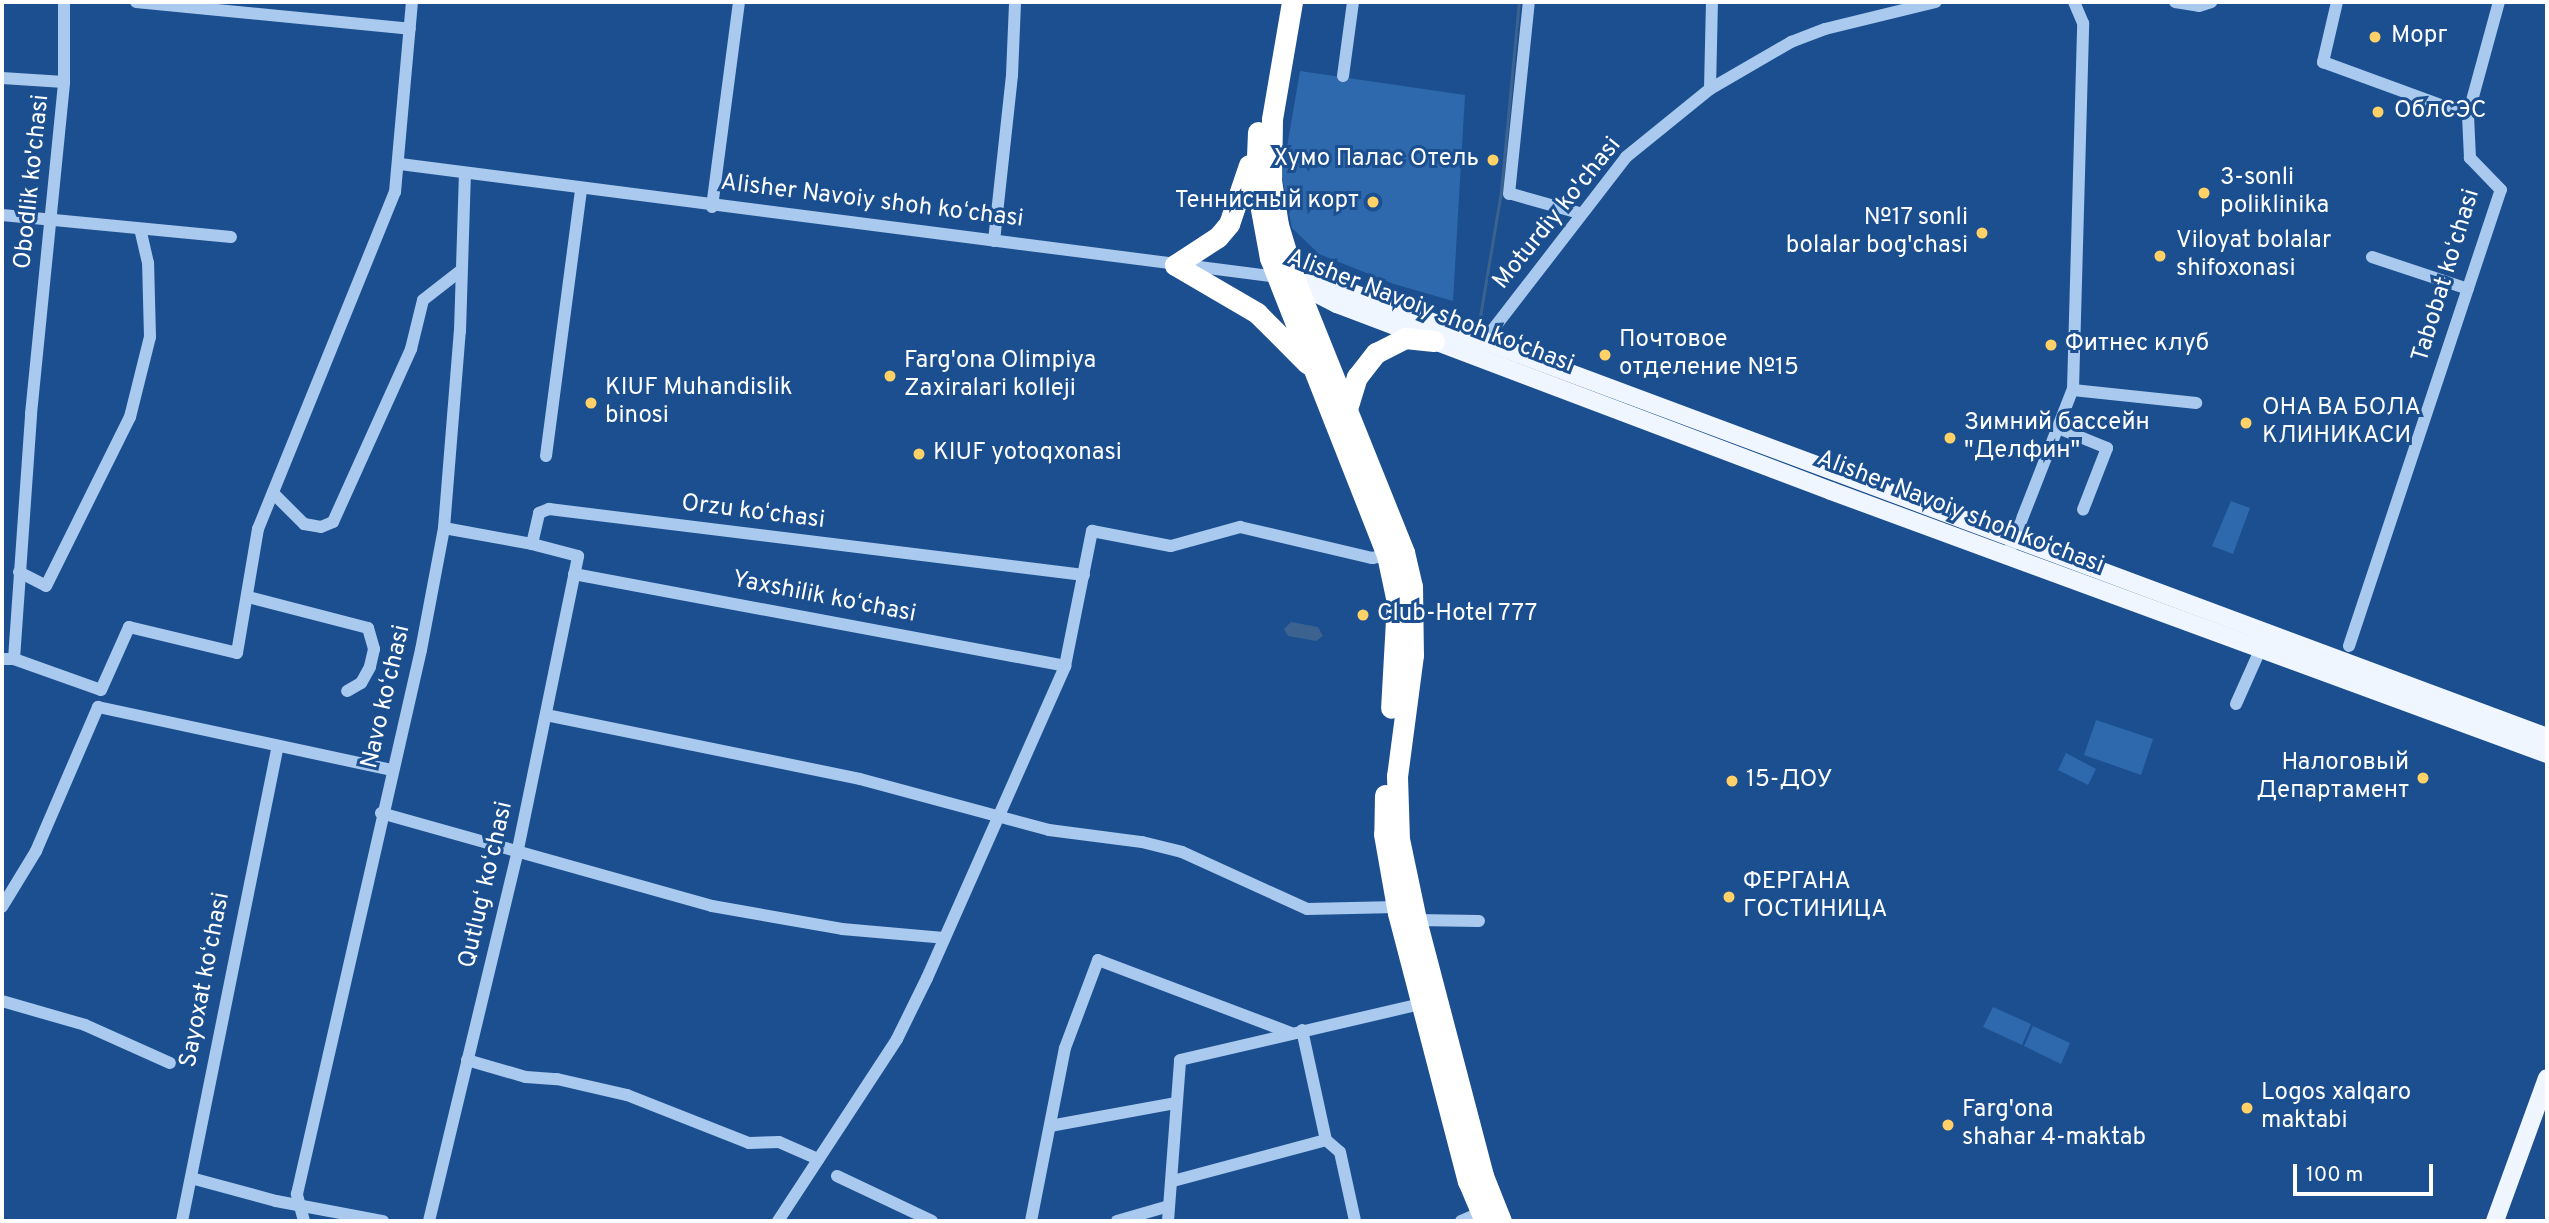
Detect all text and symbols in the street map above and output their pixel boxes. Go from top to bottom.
place label: Морг [2391,23,2448,51]
marker: Морг [2365,27,2385,47]
street label: Obodlik ko'chasi [10,93,56,271]
place label: ОблСЭС [2394,98,2486,126]
marker: ОблСЭС [2368,102,2388,122]
street label: Moturdiy ko'chasi [1488,132,1628,296]
place label: Хумо Палас Отель [1274,146,1479,174]
marker: Хумо Палас Отель [1485,152,1501,168]
place label: 3-sonli poliklinika [2220,165,2329,221]
street label: Alisher Navoiy shoh koʻchasi [719,169,1025,235]
marker: 3-sonli poliklinika [2194,183,2214,203]
street label: Tabobat koʻchasi [2407,186,2487,366]
place label: Теннисный корт [1175,188,1359,216]
marker: Теннисный корт [1365,194,1381,210]
place label: №17 sonli bolalar bog'chasi [1786,205,1968,261]
marker: №17 sonli bolalar bog'chasi [1974,225,1990,241]
place label: Viloyat bolalar shifoxonasi [2176,228,2331,284]
street label: Alisher Navoiy shoh koʻchasi [1283,244,1577,380]
marker: Viloyat bolalar shifoxonasi [2150,246,2170,266]
place label: Почтовое отделение №15 [1619,327,1799,383]
place label: Фитнес клуб [2065,331,2209,359]
marker: Фитнес клуб [2043,337,2059,353]
marker: Почтовое отделение №15 [1597,347,1613,363]
place label: Farg'ona Olimpiya Zaxiralari kolleji [904,348,1096,404]
marker: Farg'ona Olimpiya Zaxiralari kolleji [882,368,898,384]
place label: KIUF Muhandislik binosi [605,375,792,431]
marker: KIUF Muhandislik binosi [583,395,599,411]
place label: ОНА ВА БОЛА КЛИНИКАСИ [2262,395,2423,451]
place label: Зимний бассейн "Делфин" [1964,410,2150,466]
marker: ОНА ВА БОЛА КЛИНИКАСИ [2236,413,2256,433]
marker: Зимний бассейн "Делфин" [1942,430,1958,446]
place label: KIUF yotoqxonasi [933,440,1122,468]
street label: Alisher Navoiy shoh koʻchasi [1813,445,2107,581]
marker: KIUF yotoqxonasi [911,446,927,462]
street label: Orzu koʻchasi [680,490,826,536]
street label: Yaxshilik koʻchasi [730,566,918,630]
place label: Club-Hotel 777 [1377,601,1538,629]
marker: Club-Hotel 777 [1355,607,1371,623]
street label: Navo koʻchasi [357,622,417,772]
place label: Налоговый Департамент [2256,750,2409,806]
place label: 15-ДОУ [1746,767,1833,795]
marker: Налоговый Департамент [2415,770,2431,786]
marker: 15-ДОУ [1724,773,1740,789]
street label: Qutlugʻ koʻchasi [454,799,520,971]
place label: ФЕРГАНА ГОСТИНИЦА [1743,869,1888,925]
marker: ФЕРГАНА ГОСТИНИЦА [1721,889,1737,905]
street label: Sayoxat koʻchasi [175,890,237,1070]
place label: Logos xalqaro maktabi [2261,1080,2411,1136]
place label: Farg'ona shahar 4-maktab [1962,1097,2146,1153]
marker: Logos xalqaro maktabi [2239,1100,2255,1116]
marker: Farg'ona shahar 4-maktab [1940,1117,1956,1133]
scale bar [2297,1150,2437,1194]
text: 100 m [2306,1162,2363,1189]

